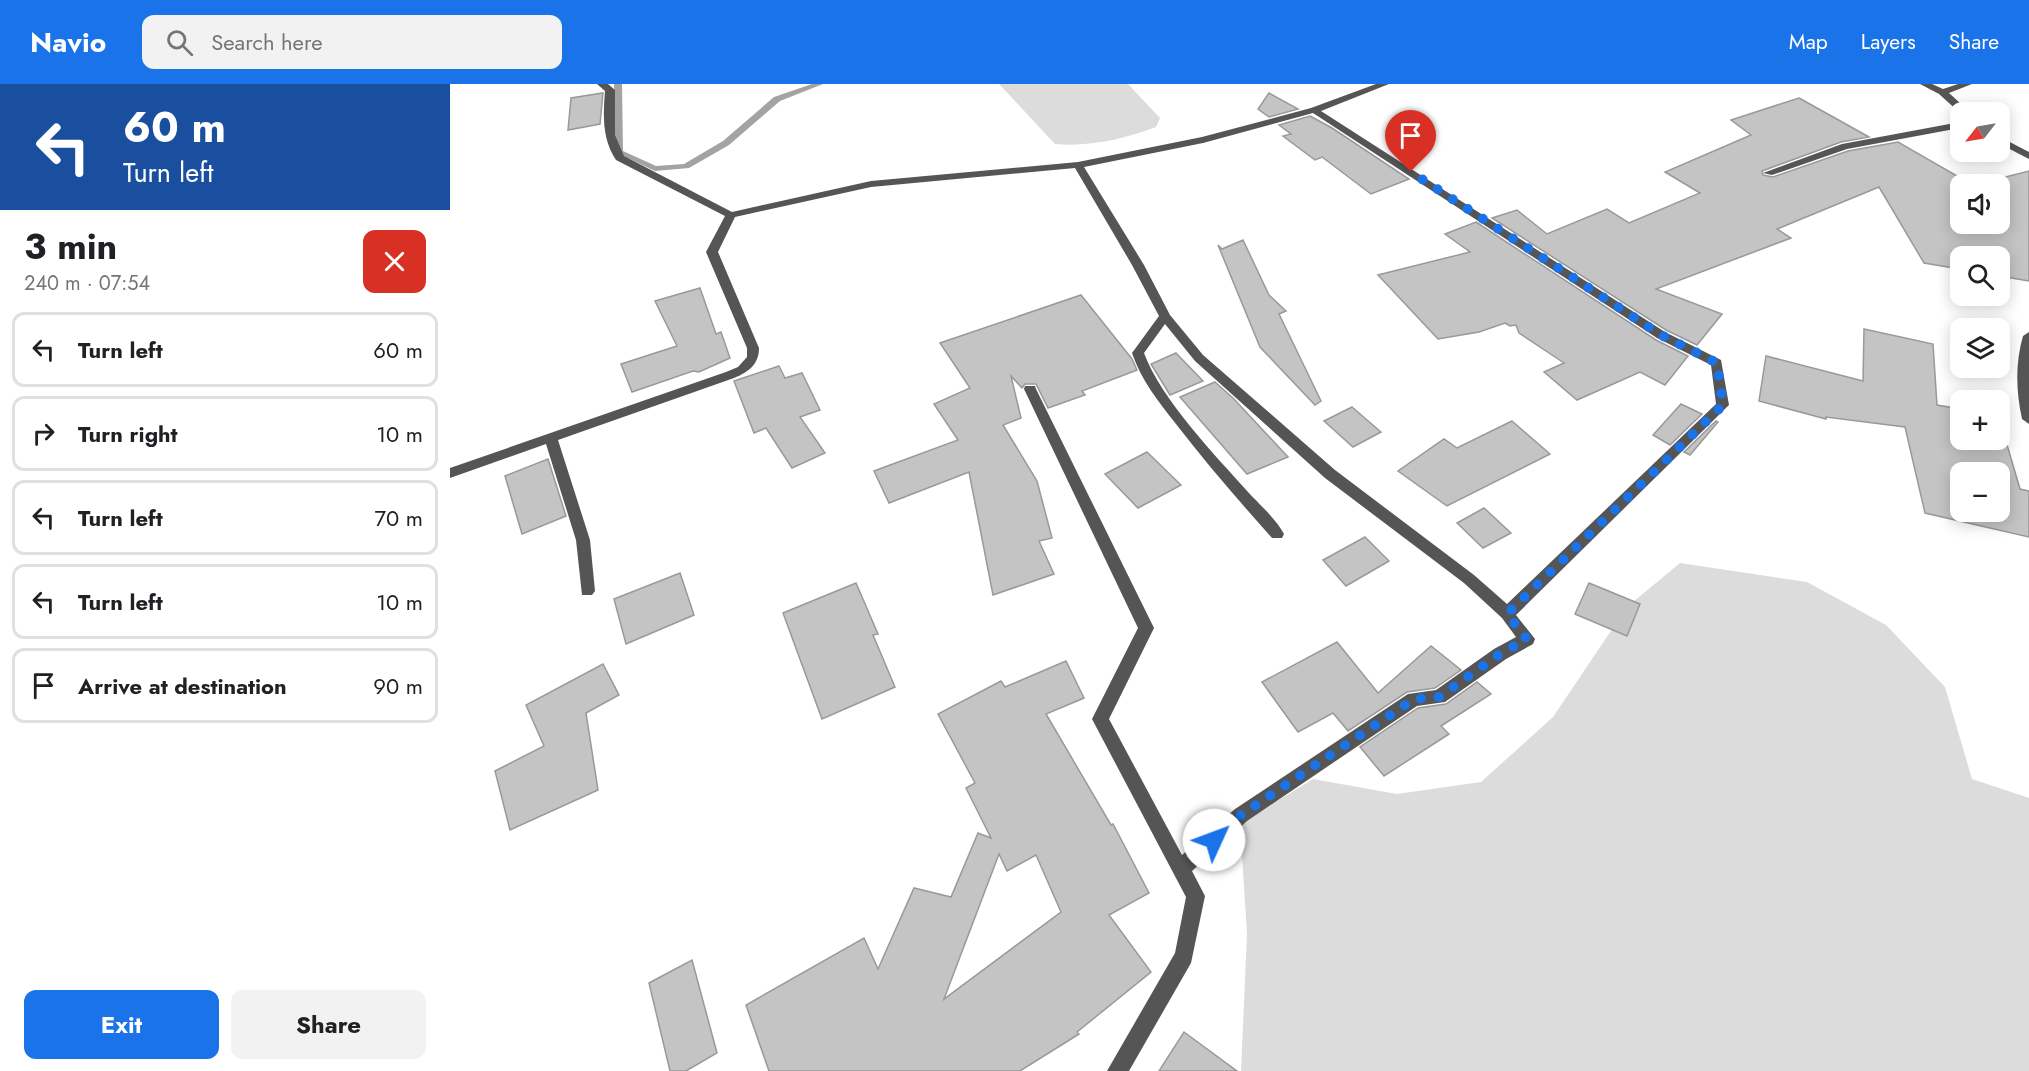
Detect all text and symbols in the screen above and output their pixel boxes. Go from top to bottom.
search box [142,15,562,69]
text: Navio [30,22,106,63]
icon: search [163,26,196,59]
text: Search here [211,26,322,58]
text: Map [1789,27,1828,57]
text: Layers [1861,27,1916,57]
text: Share [1949,27,1999,57]
text: 60 m [123,97,226,158]
north arrow [1950,102,2010,162]
map controls [1950,102,2010,522]
icon: left [24,108,102,186]
pin [1385,110,1436,172]
icon: arrive [1394,119,1427,152]
text: Turn left [123,153,213,192]
button: sound [1950,174,2010,234]
text: 3 min [24,220,117,272]
button: close [363,230,426,293]
button: search [1950,246,2010,306]
text: 240 m · 07:54 [24,269,150,298]
button: layers [1950,318,2010,378]
icon: left [27,333,60,366]
text: Turn left [78,334,163,366]
text: 60 m [373,334,423,366]
button: + [1950,390,2010,450]
icon: right [27,417,60,450]
text: Turn right [78,418,178,450]
text: 10 m [376,418,423,450]
button: − [1950,462,2010,522]
icon: left [27,501,60,534]
text: Turn left [78,502,163,534]
text: 70 m [374,502,423,534]
icon: left [27,585,60,618]
text: Turn left [78,586,163,618]
text: 10 m [376,586,423,618]
icon: arrive [27,669,60,702]
text: Arrive at destination [78,670,287,702]
text: 90 m [373,670,423,702]
position arrow [1182,808,1246,872]
button: Exit [24,990,219,1059]
button: Share [231,990,426,1059]

